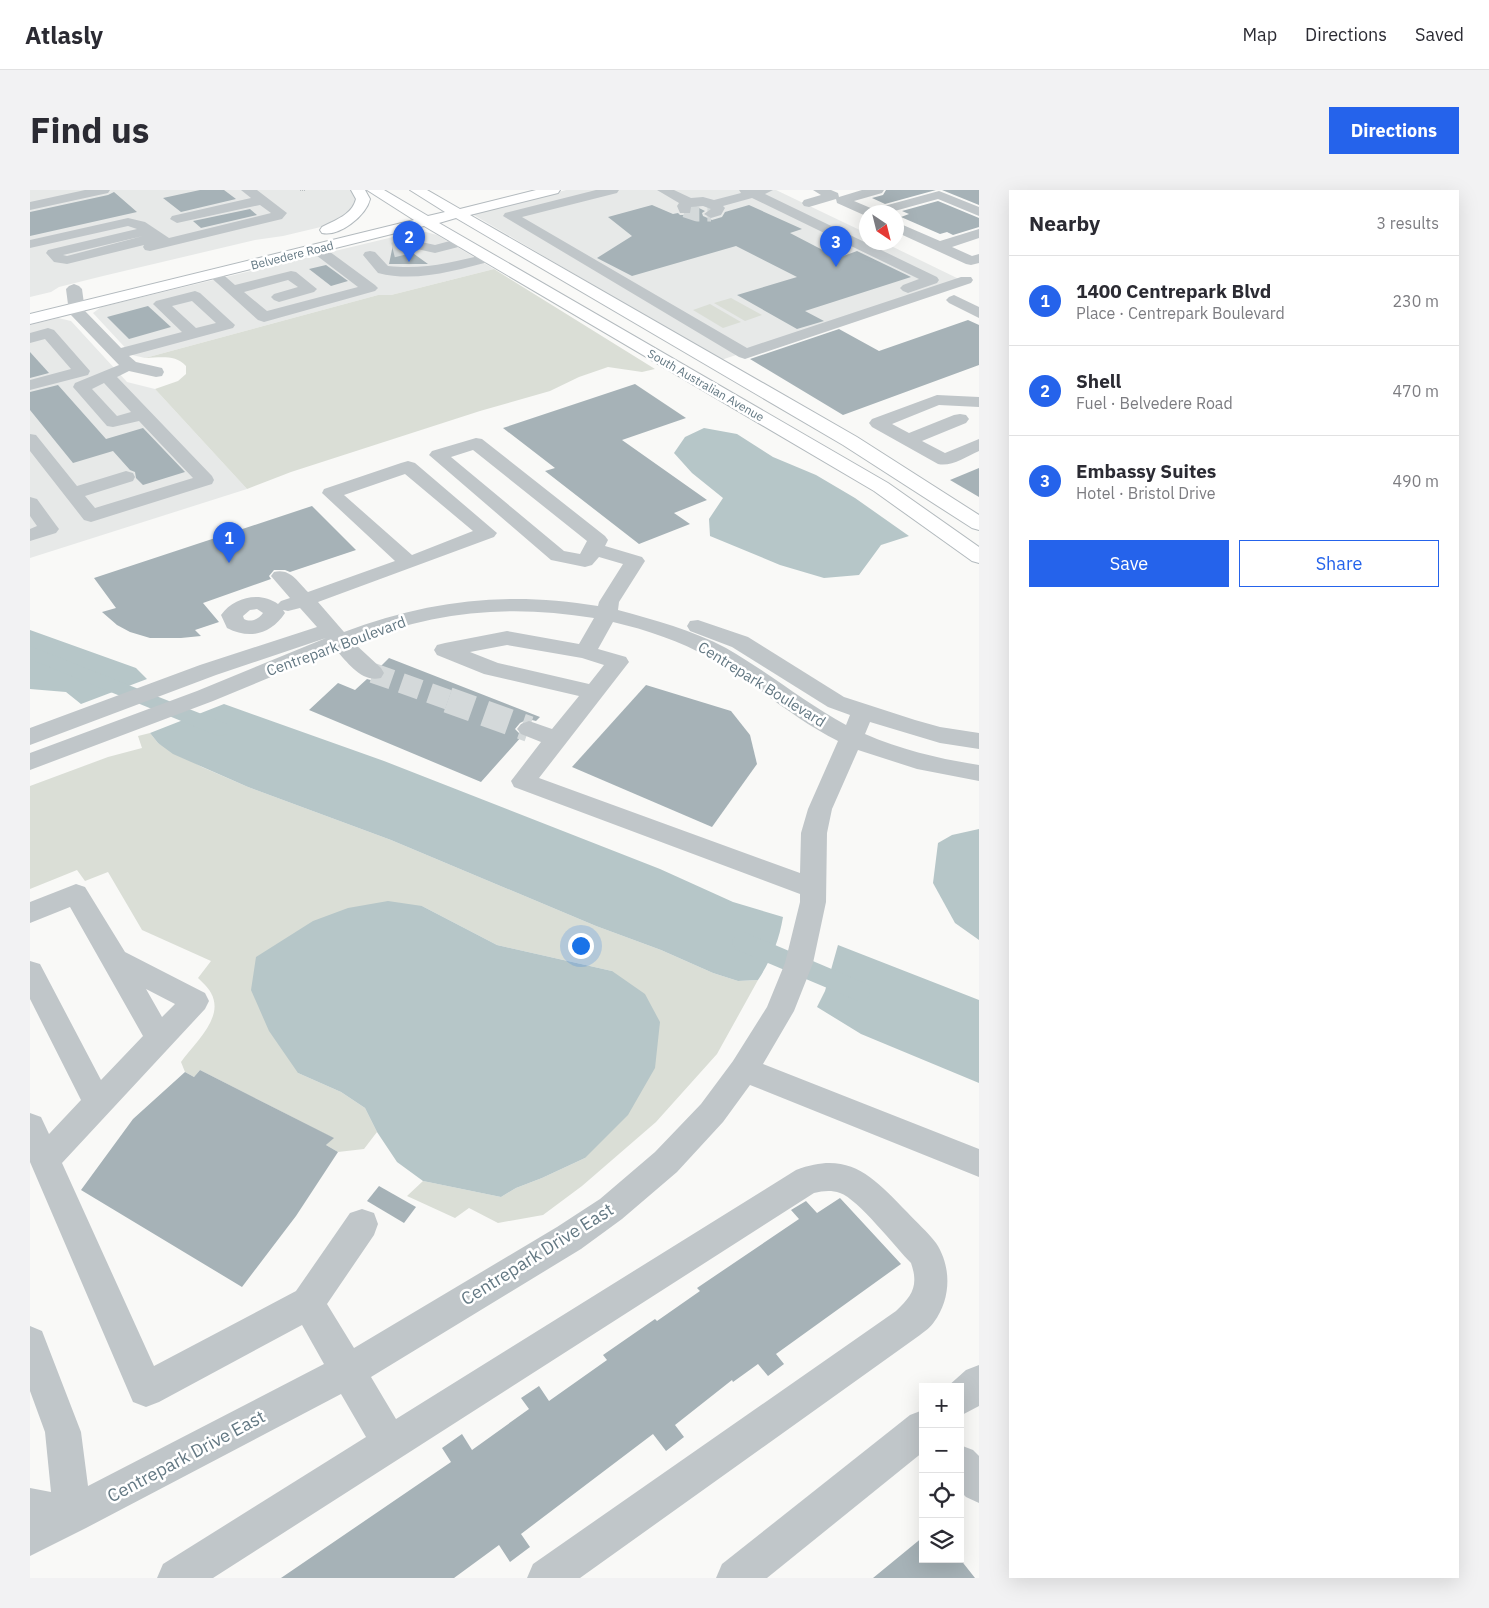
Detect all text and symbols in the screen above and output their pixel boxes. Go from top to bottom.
text: Atlasly [25,19,103,51]
text: Map [1242,23,1277,46]
text: Directions [1305,23,1387,46]
text: Saved [1415,23,1464,46]
text: Find us [30,107,149,153]
button: Directions [1329,107,1459,154]
north arrow [859,205,904,250]
text: Nearby [1029,209,1100,237]
text: 3 results [1376,213,1439,233]
pin: 2 [393,221,425,262]
pin: 3 [820,226,852,267]
street label: Belvedere Road [249,237,335,273]
text: 1400 Centrepark Blvd [1076,279,1271,303]
text: 1 [1040,291,1050,311]
text: 230 m [1392,291,1439,311]
text: Place · Centrepark Boulevard [1076,303,1285,323]
street label: South Australian Avenue [645,346,767,425]
text: Shell [1076,369,1121,393]
text: 2 [1040,381,1050,401]
text: 470 m [1392,381,1439,401]
text: Fuel · Belvedere Road [1076,393,1233,413]
text: Embassy Suites [1076,459,1216,483]
text: 3 [1040,471,1050,491]
text: 490 m [1392,471,1439,491]
text: Hotel · Bristol Drive [1076,483,1216,503]
pin: 1 [213,522,245,563]
button: Save [1029,540,1229,587]
button: Share [1239,540,1439,587]
street label: Centrepark Boulevard [264,612,408,680]
street label: Centrepark Boulevard [695,637,829,731]
your location [568,933,594,959]
street label: Centrepark Drive East [456,1198,618,1310]
map controls [919,1383,964,1563]
button: + [919,1383,964,1428]
street label: Centrepark Drive East [103,1405,269,1507]
button: − [919,1428,964,1473]
button: locate [919,1473,964,1518]
button: layers [919,1518,964,1563]

